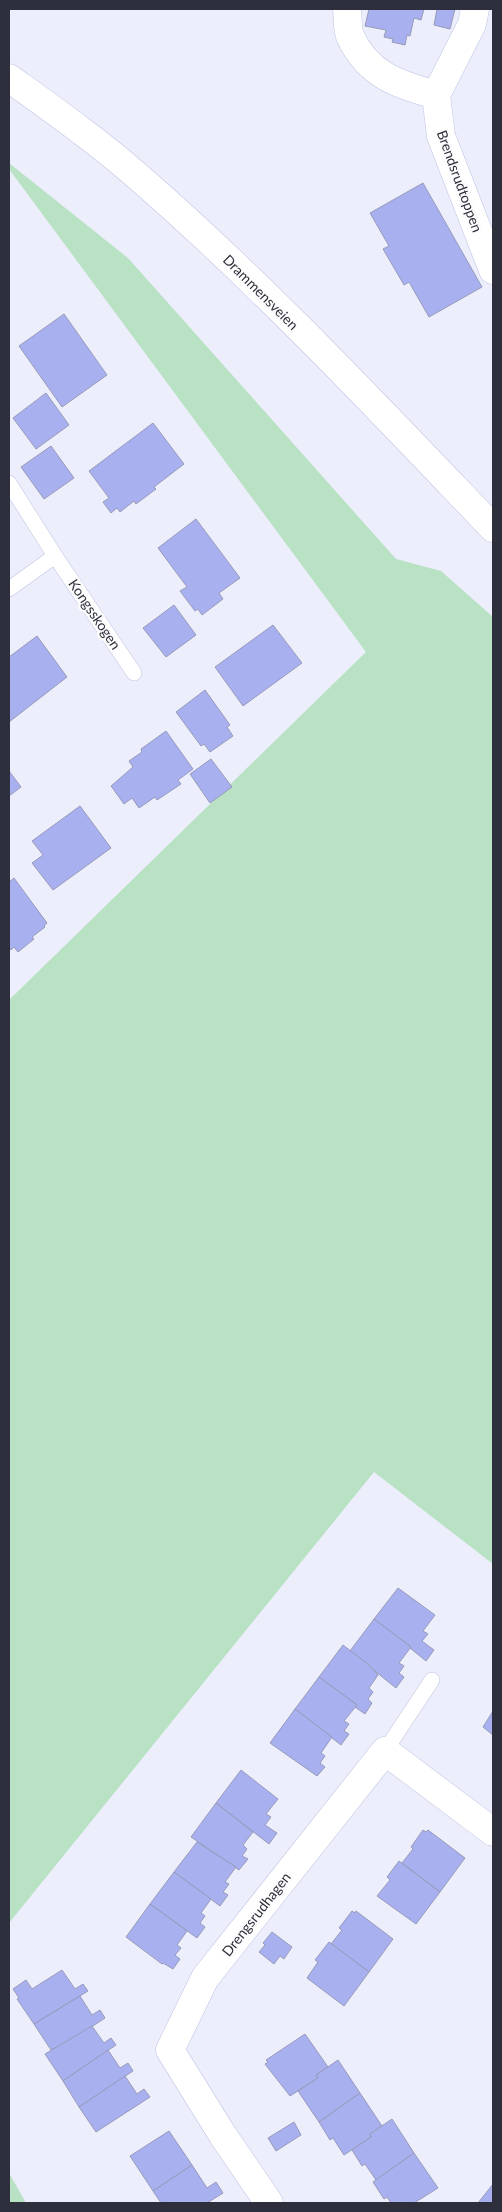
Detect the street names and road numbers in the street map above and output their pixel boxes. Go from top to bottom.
street label: Brendsrudtoppen [434,128,486,234]
street label: Drammensveien [220,251,302,333]
street label: Kongsskogen [65,576,125,652]
street label: Drengsrudhagen [218,1869,294,1959]

